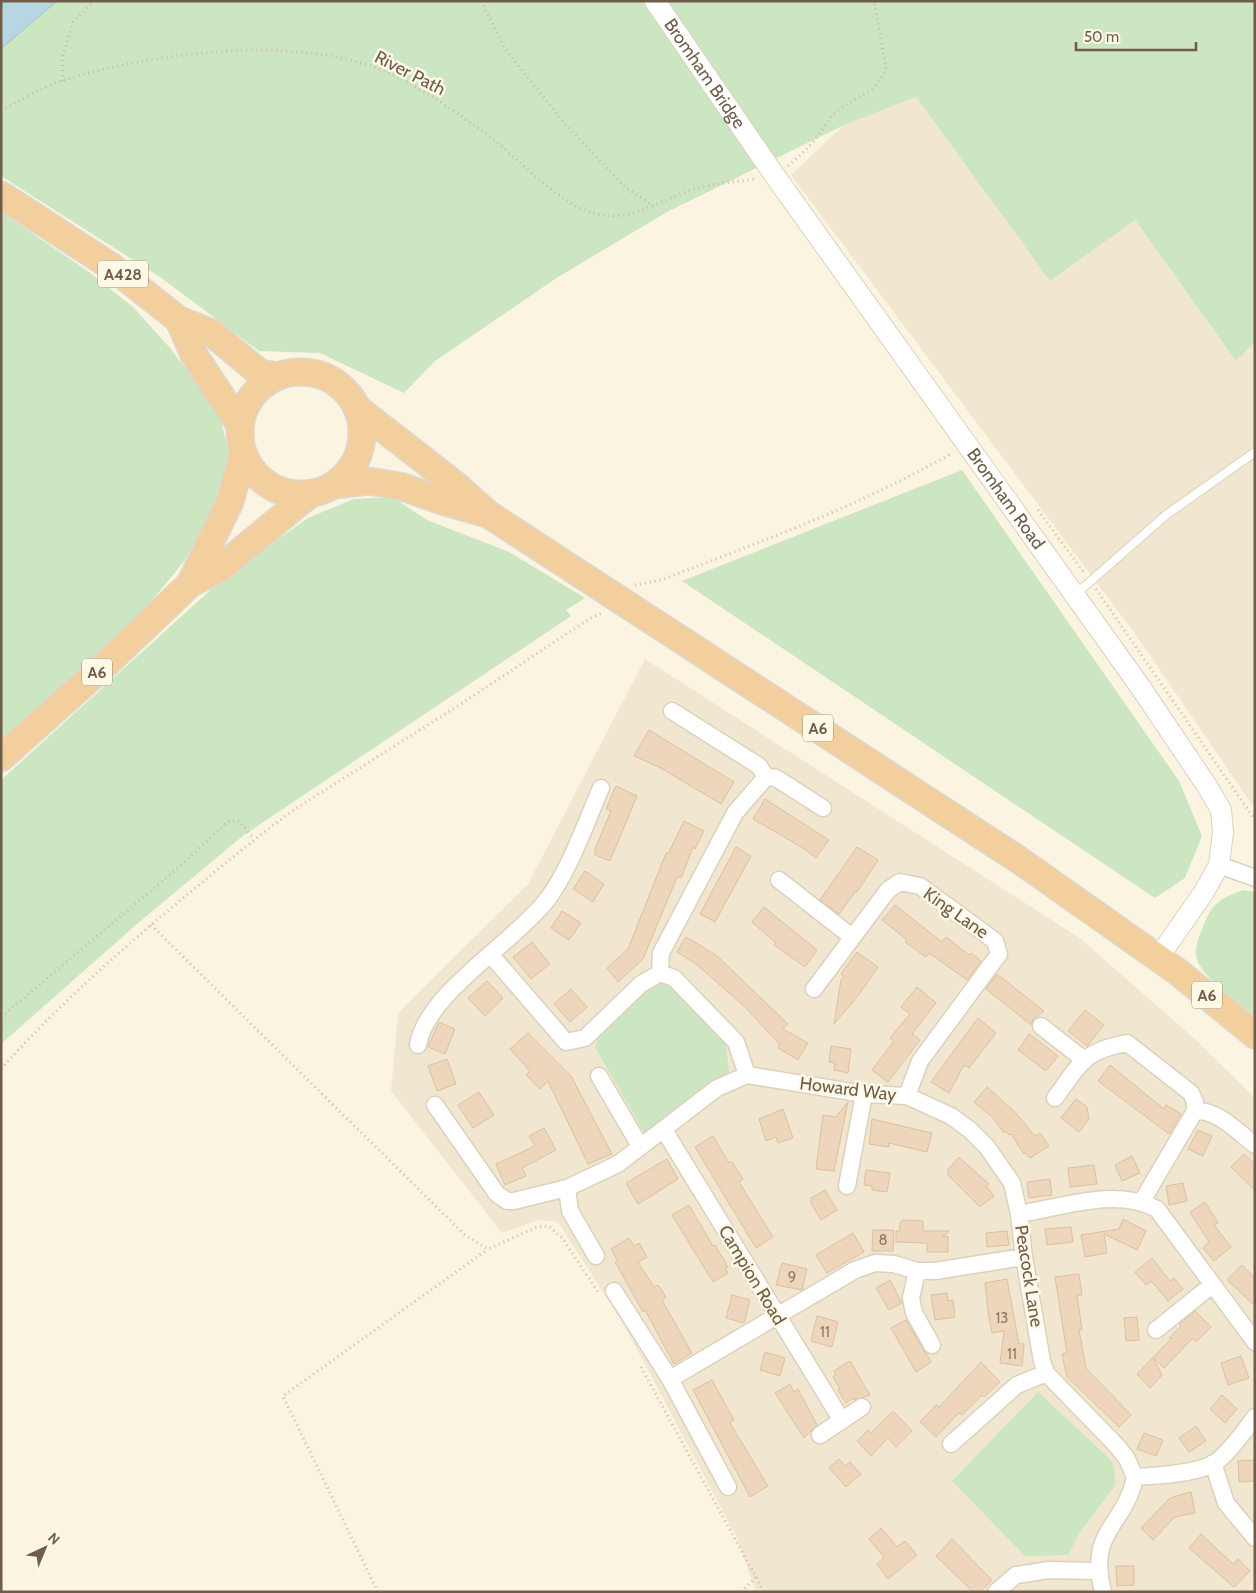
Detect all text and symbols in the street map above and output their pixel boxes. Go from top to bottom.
street label: Bromham Bridge [659,14,750,133]
scale bar [1076,20,1196,52]
text: 50 m [1084,28,1119,46]
street label: River Path [371,46,449,100]
road number: A428 [98,260,148,288]
street label: Bromham Road [962,444,1049,554]
road number: A6 [82,659,112,686]
road number: A6 [803,714,833,741]
street label: King Lane [919,883,993,943]
road number: A6 [1192,982,1222,1008]
street label: Howard Way [798,1072,898,1106]
street label: Campion Road [714,1221,790,1329]
street label: Peacock Lane [1010,1223,1048,1329]
house number: 8 [878,1231,888,1249]
house number: 9 [788,1268,796,1286]
house number: 13 [995,1309,1009,1327]
house number: 11 [820,1323,830,1341]
house number: 11 [1007,1345,1017,1363]
north arrow [20,1523,70,1573]
text: N [44,1529,64,1549]

